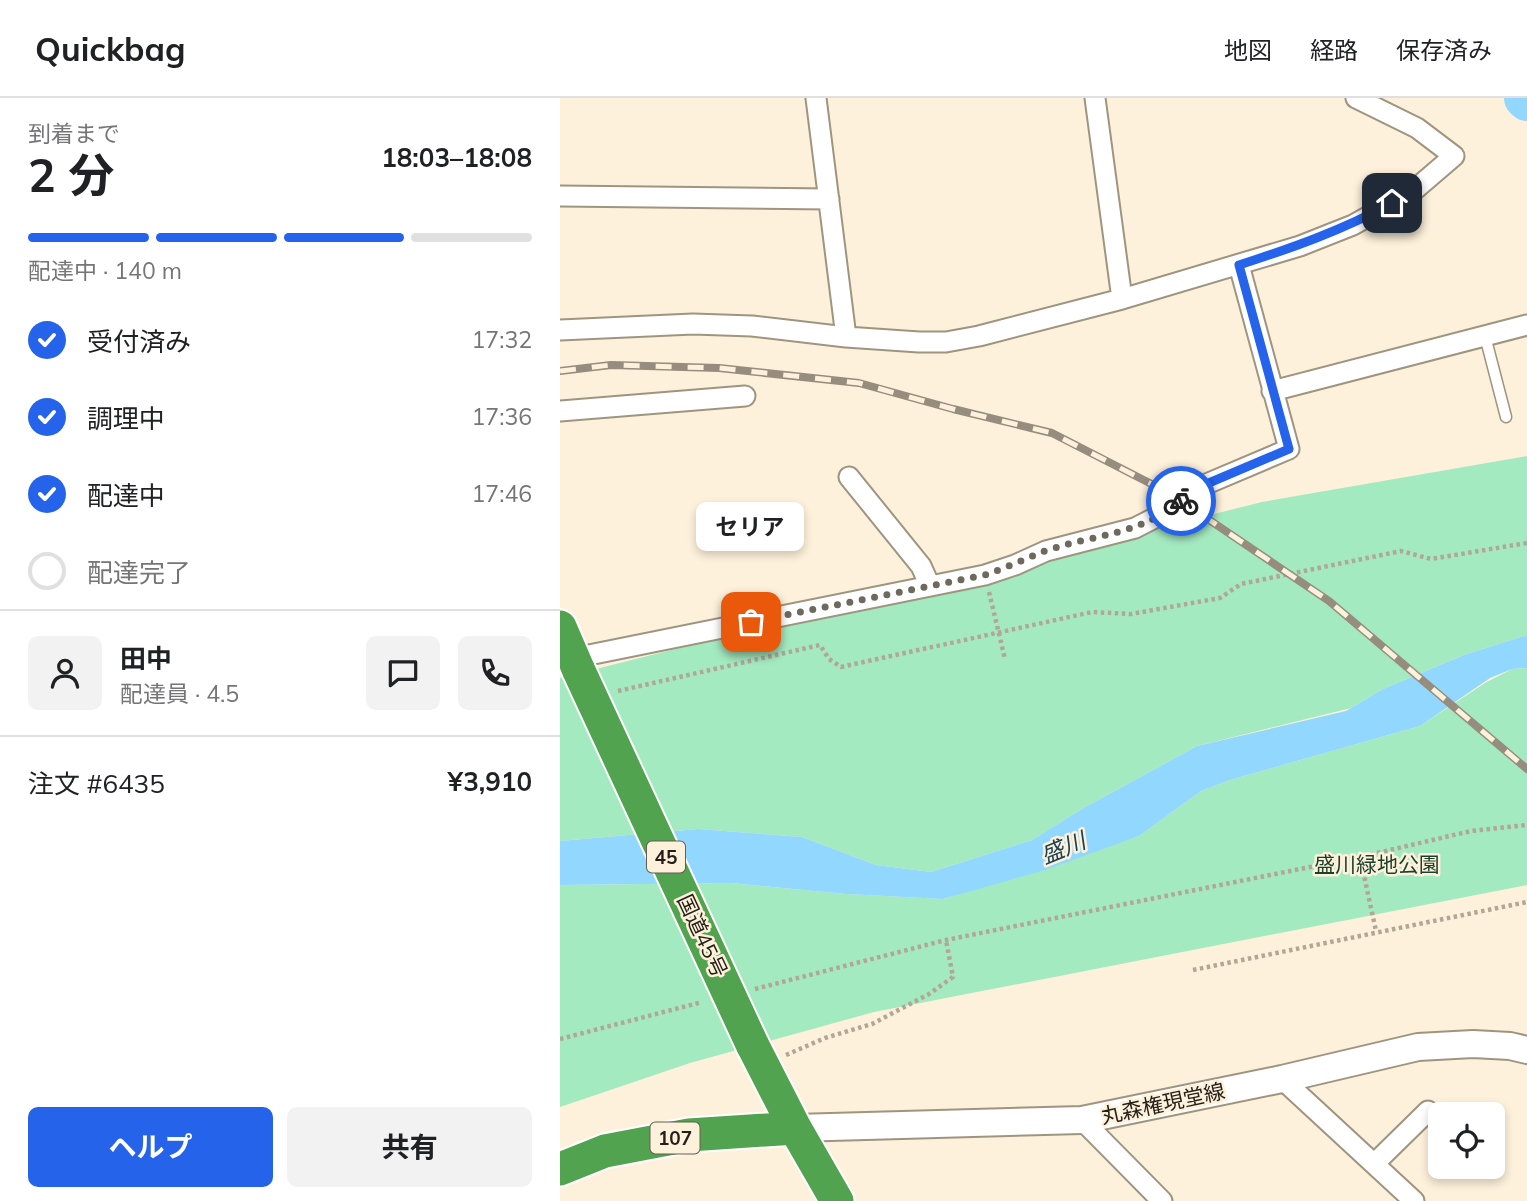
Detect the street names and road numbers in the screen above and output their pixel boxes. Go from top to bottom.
road number: 45 [647,842,685,872]
street label: 国道45号 [672,890,733,981]
street label: 丸森権現堂線 [1098,1077,1227,1129]
road number: 107 [650,1122,700,1154]

